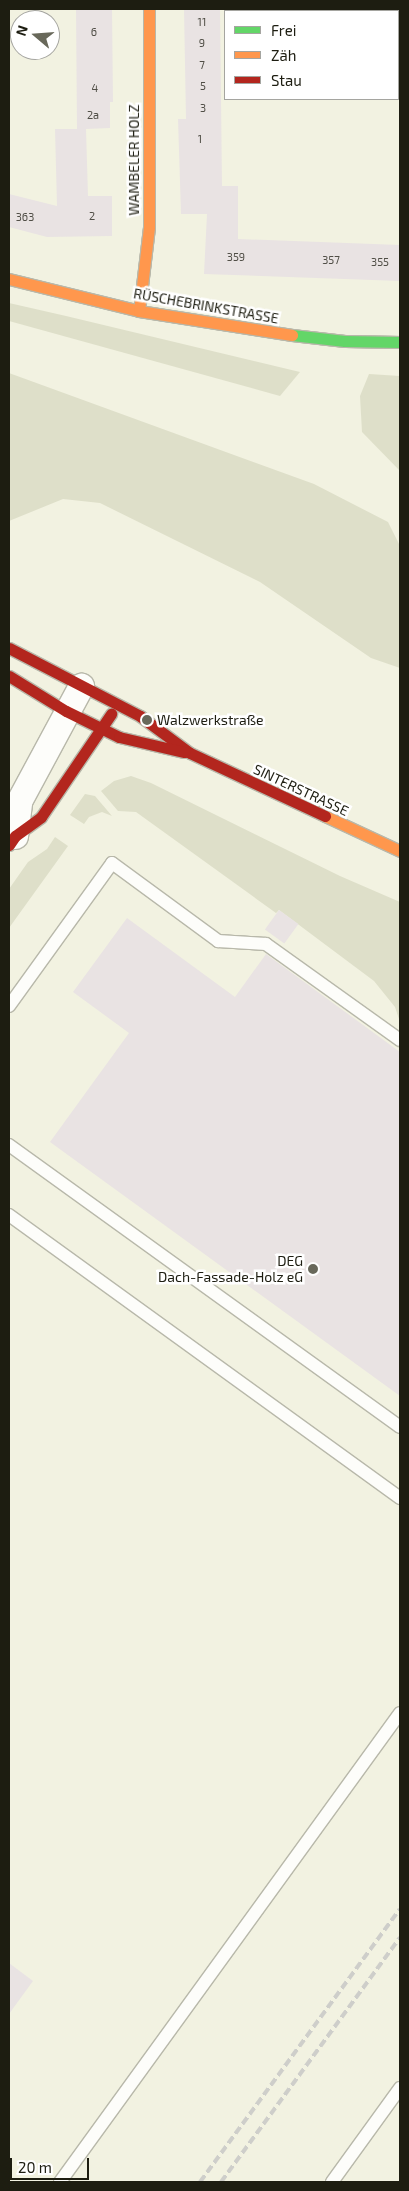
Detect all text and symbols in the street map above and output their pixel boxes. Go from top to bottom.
north arrow [10,10,60,60]
legend [224,10,399,100]
house number: 11 [198,15,206,29]
text: Frei [271,21,296,39]
text: N [12,23,31,38]
house number: 6 [91,25,97,39]
house number: 9 [199,36,205,50]
text: Zäh [271,46,296,64]
house number: 7 [199,58,205,72]
text: Stau [271,71,302,89]
house number: 5 [200,79,206,93]
house number: 4 [92,81,98,95]
house number: 3 [200,101,206,115]
street label: WAMBELER HOLZ [126,104,142,216]
house number: 2a [87,108,99,122]
house number: 1 [198,132,202,146]
house number: 2 [89,209,95,223]
house number: 363 [16,210,34,224]
house number: 359 [227,250,245,264]
house number: 357 [322,253,340,267]
house number: 355 [371,255,389,269]
street label: RÜSCHEBRINKSTRASSE [132,285,280,327]
place label: Walzwerkstraße [157,712,264,728]
marker: Walzwerkstraße [141,714,153,726]
street label: SINTERSTRASSE [251,761,351,819]
place label: DEG Dach-Fassade-Holz eG [158,1253,303,1285]
marker: DEG Dach-Fassade-Holz eG [307,1263,319,1275]
scale bar [12,2148,91,2180]
text: 20 m [18,2158,52,2176]

